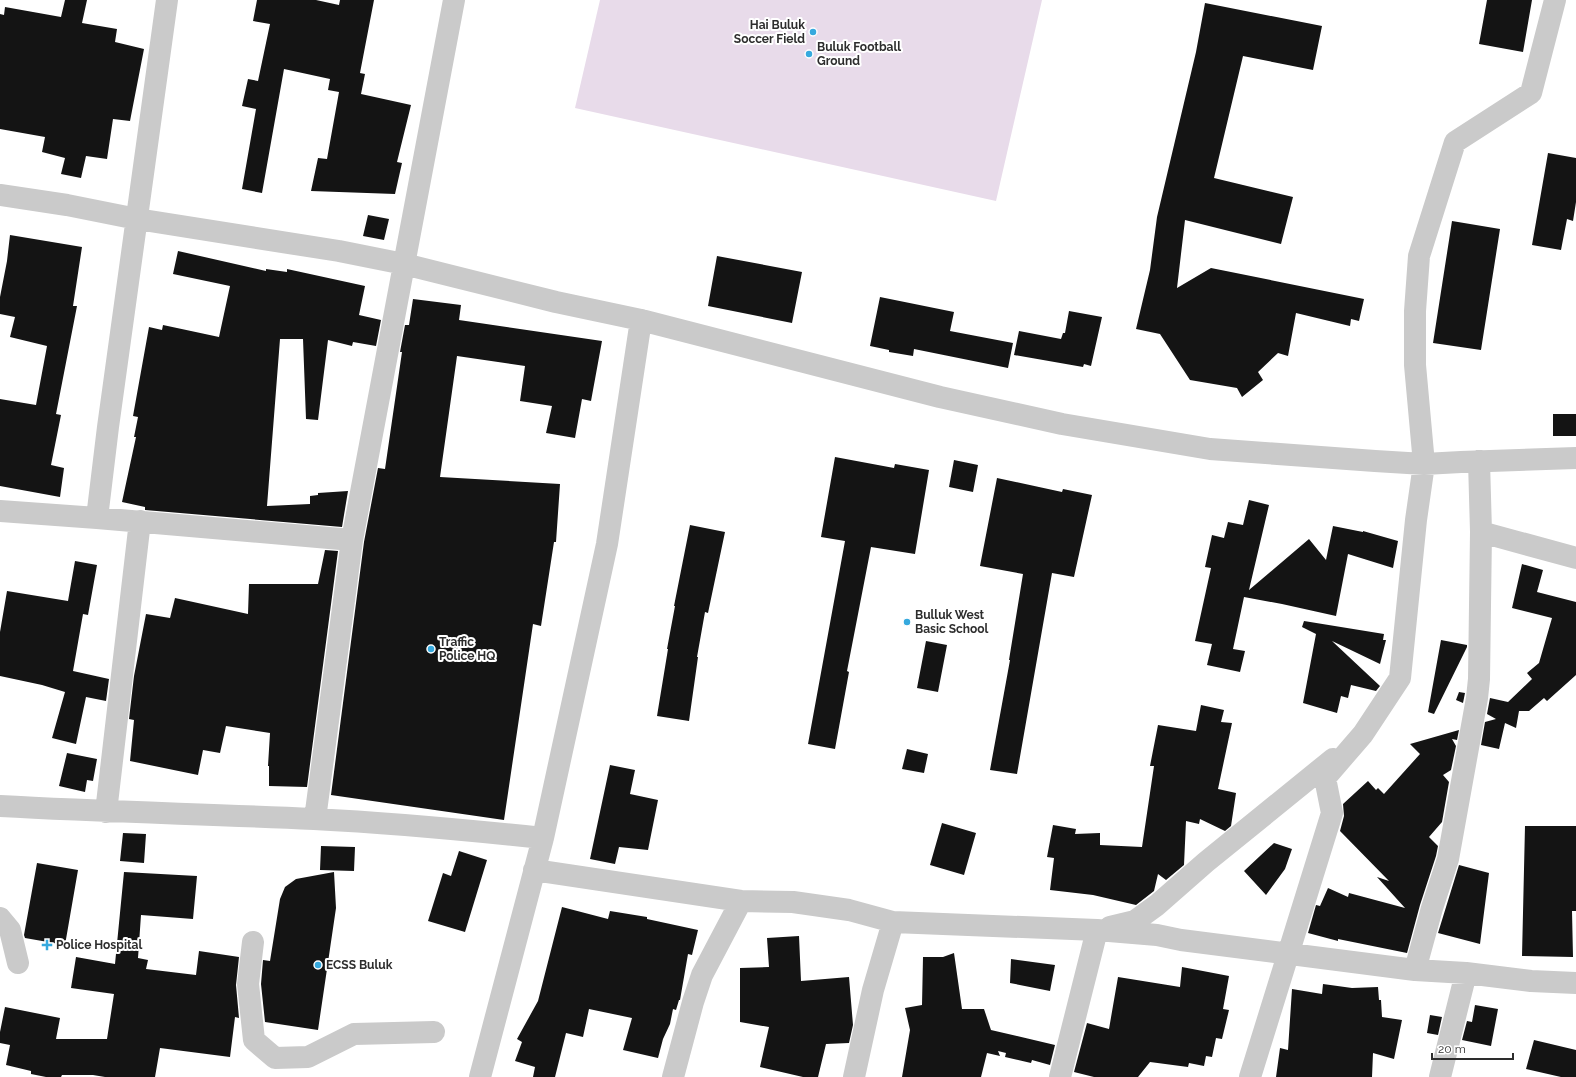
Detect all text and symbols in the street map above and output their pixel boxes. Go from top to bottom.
place label: Hai Buluk Soccer Field [734,18,805,46]
marker: Hai Buluk Soccer Field [808,27,818,37]
place label: Buluk Football Ground [817,40,901,68]
marker: Buluk Football Ground [804,49,814,59]
place label: Bulluk West Basic School [915,608,989,636]
marker: Bulluk West Basic School [902,617,912,627]
place label: Traffic Police HQ [439,635,495,663]
marker: Traffic Police HQ [426,644,436,654]
place label: Police Hospital [56,938,142,952]
marker: Police Hospital [41,939,53,951]
place label: ECSS Buluk [326,958,393,972]
marker: ECSS Buluk [313,960,323,970]
scale bar [1432,1035,1513,1061]
text: 20 m [1438,1042,1466,1056]

